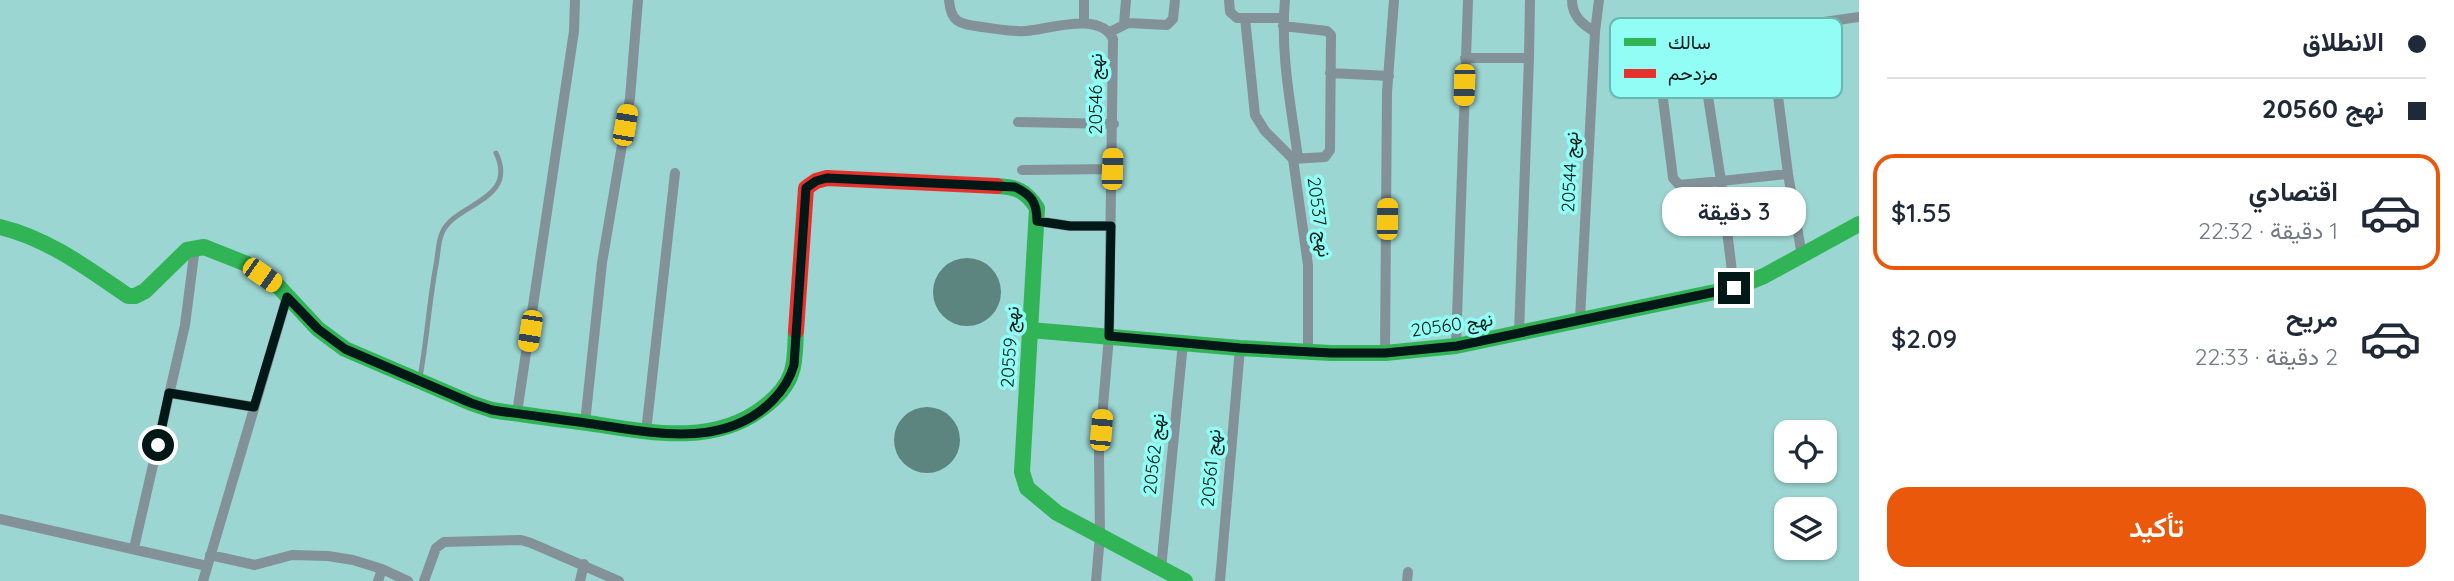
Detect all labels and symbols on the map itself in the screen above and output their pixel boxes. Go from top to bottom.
legend [1610,18,1842,98]
text: سالك [1668,30,1711,54]
street label: نهج 20546 [1084,53,1108,135]
text: مزدحم [1668,61,1718,86]
car [1453,64,1476,106]
car [612,102,639,148]
street label: نهج 20544 [1556,131,1584,213]
car [1101,148,1124,190]
street label: نهج 20537 [1302,175,1336,259]
callout: 3 دقيقة [1662,187,1806,236]
car [1377,198,1398,240]
car [239,254,286,296]
route end [1718,272,1750,304]
street label: نهج 20559 [995,305,1025,389]
street label: نهج 20560 [1410,307,1494,343]
car [517,309,544,353]
car [1089,408,1114,452]
street label: نهج 20562 [1138,412,1170,496]
street label: نهج 20561 [1196,428,1226,508]
route start [142,429,174,461]

